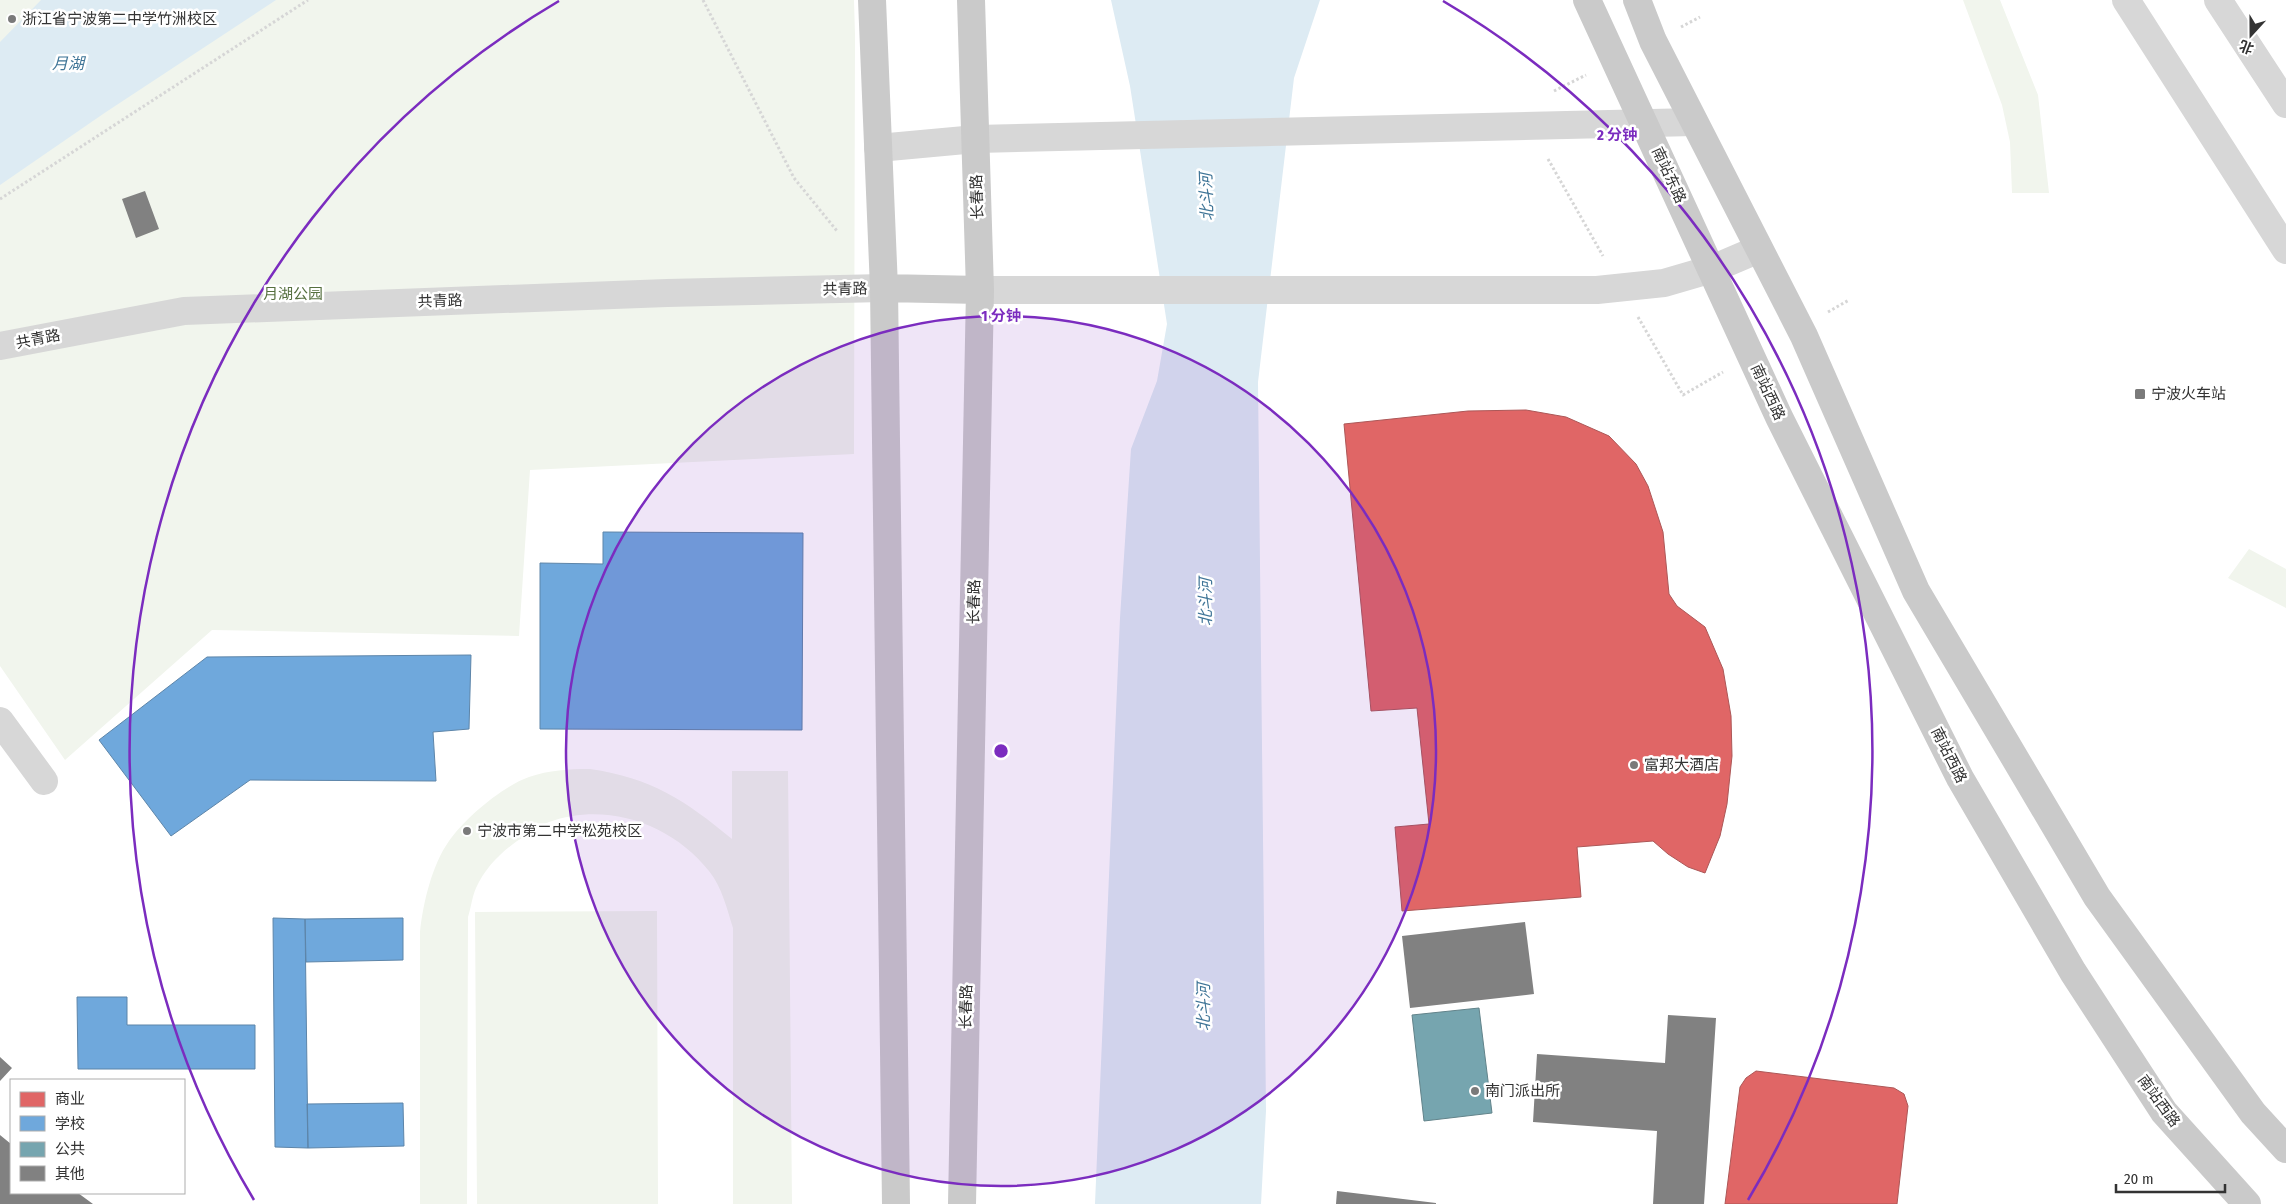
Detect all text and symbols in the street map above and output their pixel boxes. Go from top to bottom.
place label: 浙江省宁波第二中学竹洲校区 [22,10,217,28]
north arrow [2226,10,2276,60]
marker: 浙江省宁波第二中学竹洲校区 [6,13,18,25]
text: 北 [2237,36,2256,57]
water label: 月湖 [52,54,87,73]
text: 2 分钟 [1596,126,1637,144]
street label: 南站东路 [1648,144,1690,206]
water label: 北斗河 [1196,170,1217,221]
street label: 长春路 [967,174,987,220]
street label: 共青路 [822,280,868,298]
park label: 月湖公园 [263,285,323,303]
street label: 共青路 [417,291,463,311]
text: 1 分钟 [981,307,1021,325]
street label: 共青路 [14,326,62,352]
street label: 南站西路 [1747,361,1789,423]
place label: 宁波火车站 [2151,385,2226,403]
marker: 宁波火车站 [2133,387,2147,401]
water label: 北斗河 [1196,575,1215,626]
street label: 长春路 [965,579,983,625]
street label: 南站西路 [1927,724,1971,786]
centre of rings [992,742,1010,760]
place label: 富邦大酒店 [1644,756,1719,774]
marker: 富邦大酒店 [1628,759,1640,771]
place label: 宁波市第二中学松苑校区 [477,822,642,840]
marker: 宁波市第二中学松苑校区 [461,825,473,837]
water label: 北斗河 [1194,980,1213,1031]
street label: 长春路 [957,984,975,1030]
street label: 南站西路 [2134,1071,2184,1131]
legend [10,1079,185,1194]
place label: 南门派出所 [1485,1082,1560,1100]
marker: 南门派出所 [1469,1085,1481,1097]
text: 商业 [55,1090,85,1108]
text: 学校 [55,1115,85,1133]
text: 公共 [55,1140,85,1158]
scale bar [2116,1162,2225,1194]
text: 其他 [55,1165,85,1183]
text: 20 m [2124,1170,2154,1188]

